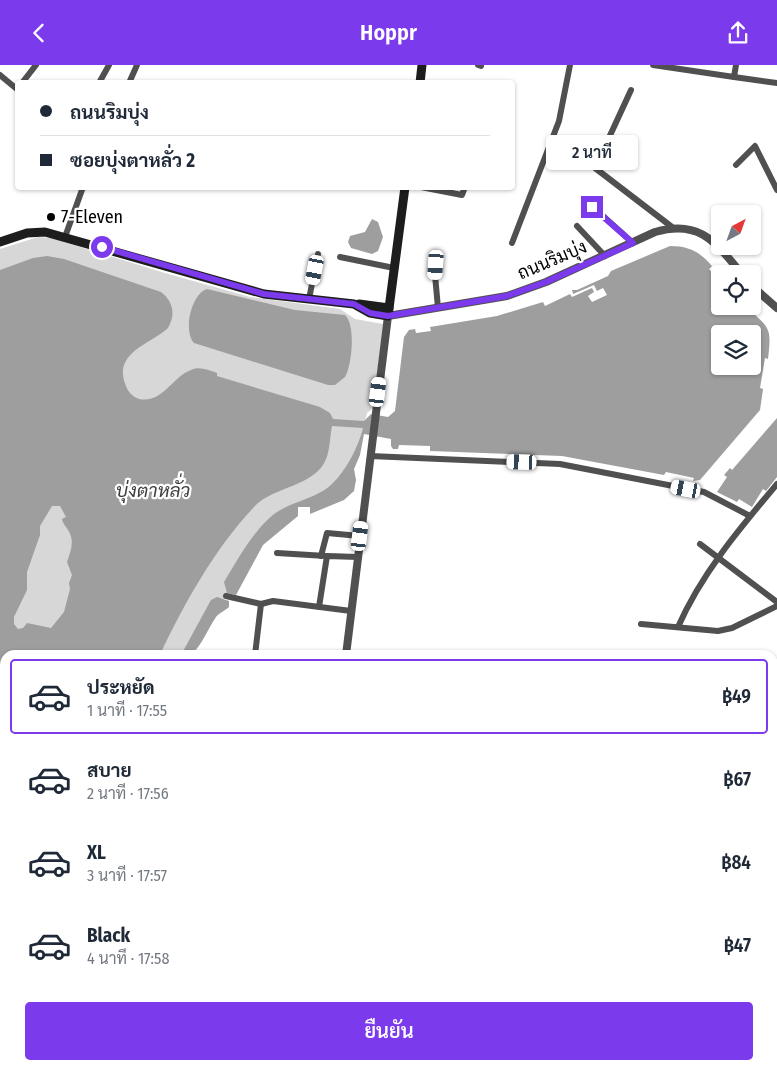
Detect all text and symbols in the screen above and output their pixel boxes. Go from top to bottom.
icon: back [25,19,53,47]
text: Hoppr [360,19,417,46]
icon: share [724,19,752,47]
text: ถนนริมบุ่ง [70,101,149,124]
callout: 2 นาที [546,135,638,169]
text: 2 นาที [572,143,612,162]
text: ซอยบุ่งตาหลั่ว 2 [70,149,195,172]
route end [581,196,603,218]
north arrow [711,205,761,255]
map controls [711,205,761,375]
place label: 7-Eleven [61,206,123,228]
marker: 7-Eleven [45,211,57,223]
street label: ถนนริมบุ่ง [514,235,590,285]
route start [91,236,113,258]
car [427,250,444,280]
car [304,254,325,286]
button: locate [711,265,761,315]
button: layers [711,325,761,375]
car [368,376,387,408]
car [506,454,537,470]
water label: บุ่งตาหลั่ว [116,473,190,503]
car [669,479,702,499]
car [350,520,369,552]
icon: car [27,674,72,719]
text: ประหยัด [87,676,155,699]
text: ฿49 [722,685,751,708]
text: 1 นาที · 17:55 [87,701,167,720]
icon: car [27,757,72,802]
text: สบาย [87,759,132,782]
text: ฿67 [723,768,751,791]
text: 2 นาที · 17:56 [87,784,169,803]
icon: car [27,840,72,885]
text: XL [87,841,106,864]
text: ฿84 [721,851,751,874]
text: 3 นาที · 17:57 [87,866,167,885]
icon: car [27,923,72,968]
text: Black [87,924,130,947]
text: ฿47 [724,934,751,957]
text: 4 นาที · 17:58 [87,949,169,968]
button: ยืนยัน [25,1002,753,1060]

